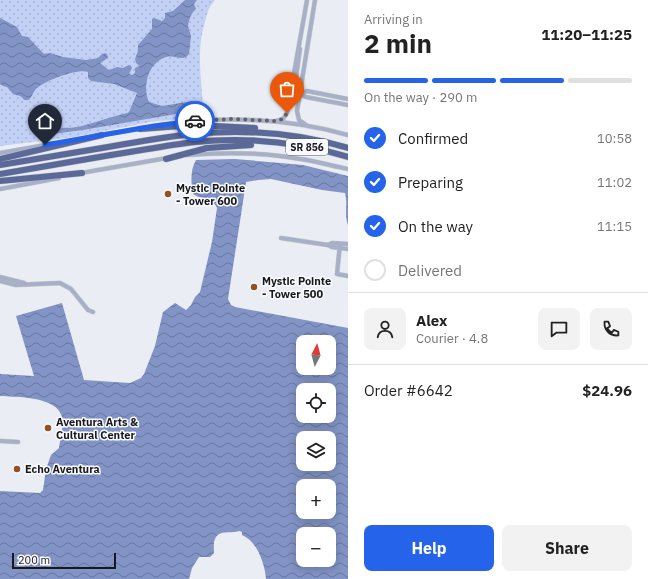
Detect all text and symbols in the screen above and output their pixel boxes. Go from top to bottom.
text: Arriving in [364,11,423,28]
text: 11:20–11:25 [541,25,632,44]
text: 2 min [364,26,432,60]
pin [270,72,304,113]
icon: bag [276,78,298,100]
text: On the way · 290 m [364,89,477,106]
courier [175,101,215,141]
pin [28,104,62,145]
icon: home [34,110,56,132]
icon: car [184,110,206,132]
icon: check [364,127,386,149]
text: Confirmed [398,129,468,148]
text: 10:58 [597,130,632,147]
road number: SR 856 [286,139,328,155]
icon: check [364,171,386,193]
text: Preparing [398,173,463,192]
text: 11:02 [597,174,632,191]
place label: Mystic Pointe - Tower 600 [176,181,245,208]
marker: Mystic Pointe - Tower 600 [163,189,173,199]
icon: check [364,215,386,237]
text: On the way [398,217,473,236]
text: 11:15 [597,218,632,235]
text: Delivered [398,261,462,280]
place label: Mystic Pointe - Tower 500 [262,274,331,301]
marker: Mystic Pointe - Tower 500 [249,282,259,292]
button: person [364,308,406,350]
button: chat [538,308,580,350]
button: phone [590,308,632,350]
text: Alex [416,311,447,330]
text: Courier · 4.8 [416,330,488,347]
north arrow [296,335,336,375]
map controls [296,335,336,567]
text: Order #6642 [364,381,453,400]
text: $24.96 [582,381,632,400]
button: locate [296,383,336,423]
place label: Aventura Arts & Cultural Center [56,415,138,442]
marker: Aventura Arts & Cultural Center [43,423,53,433]
button: layers [296,431,336,471]
place label: Echo Aventura [25,462,100,476]
marker: Echo Aventura [12,464,22,474]
button: + [296,479,336,519]
button: Help [364,525,494,571]
button: Share [502,525,632,571]
button: − [296,527,336,567]
scale bar [12,551,116,570]
text: 200 m [18,553,50,567]

